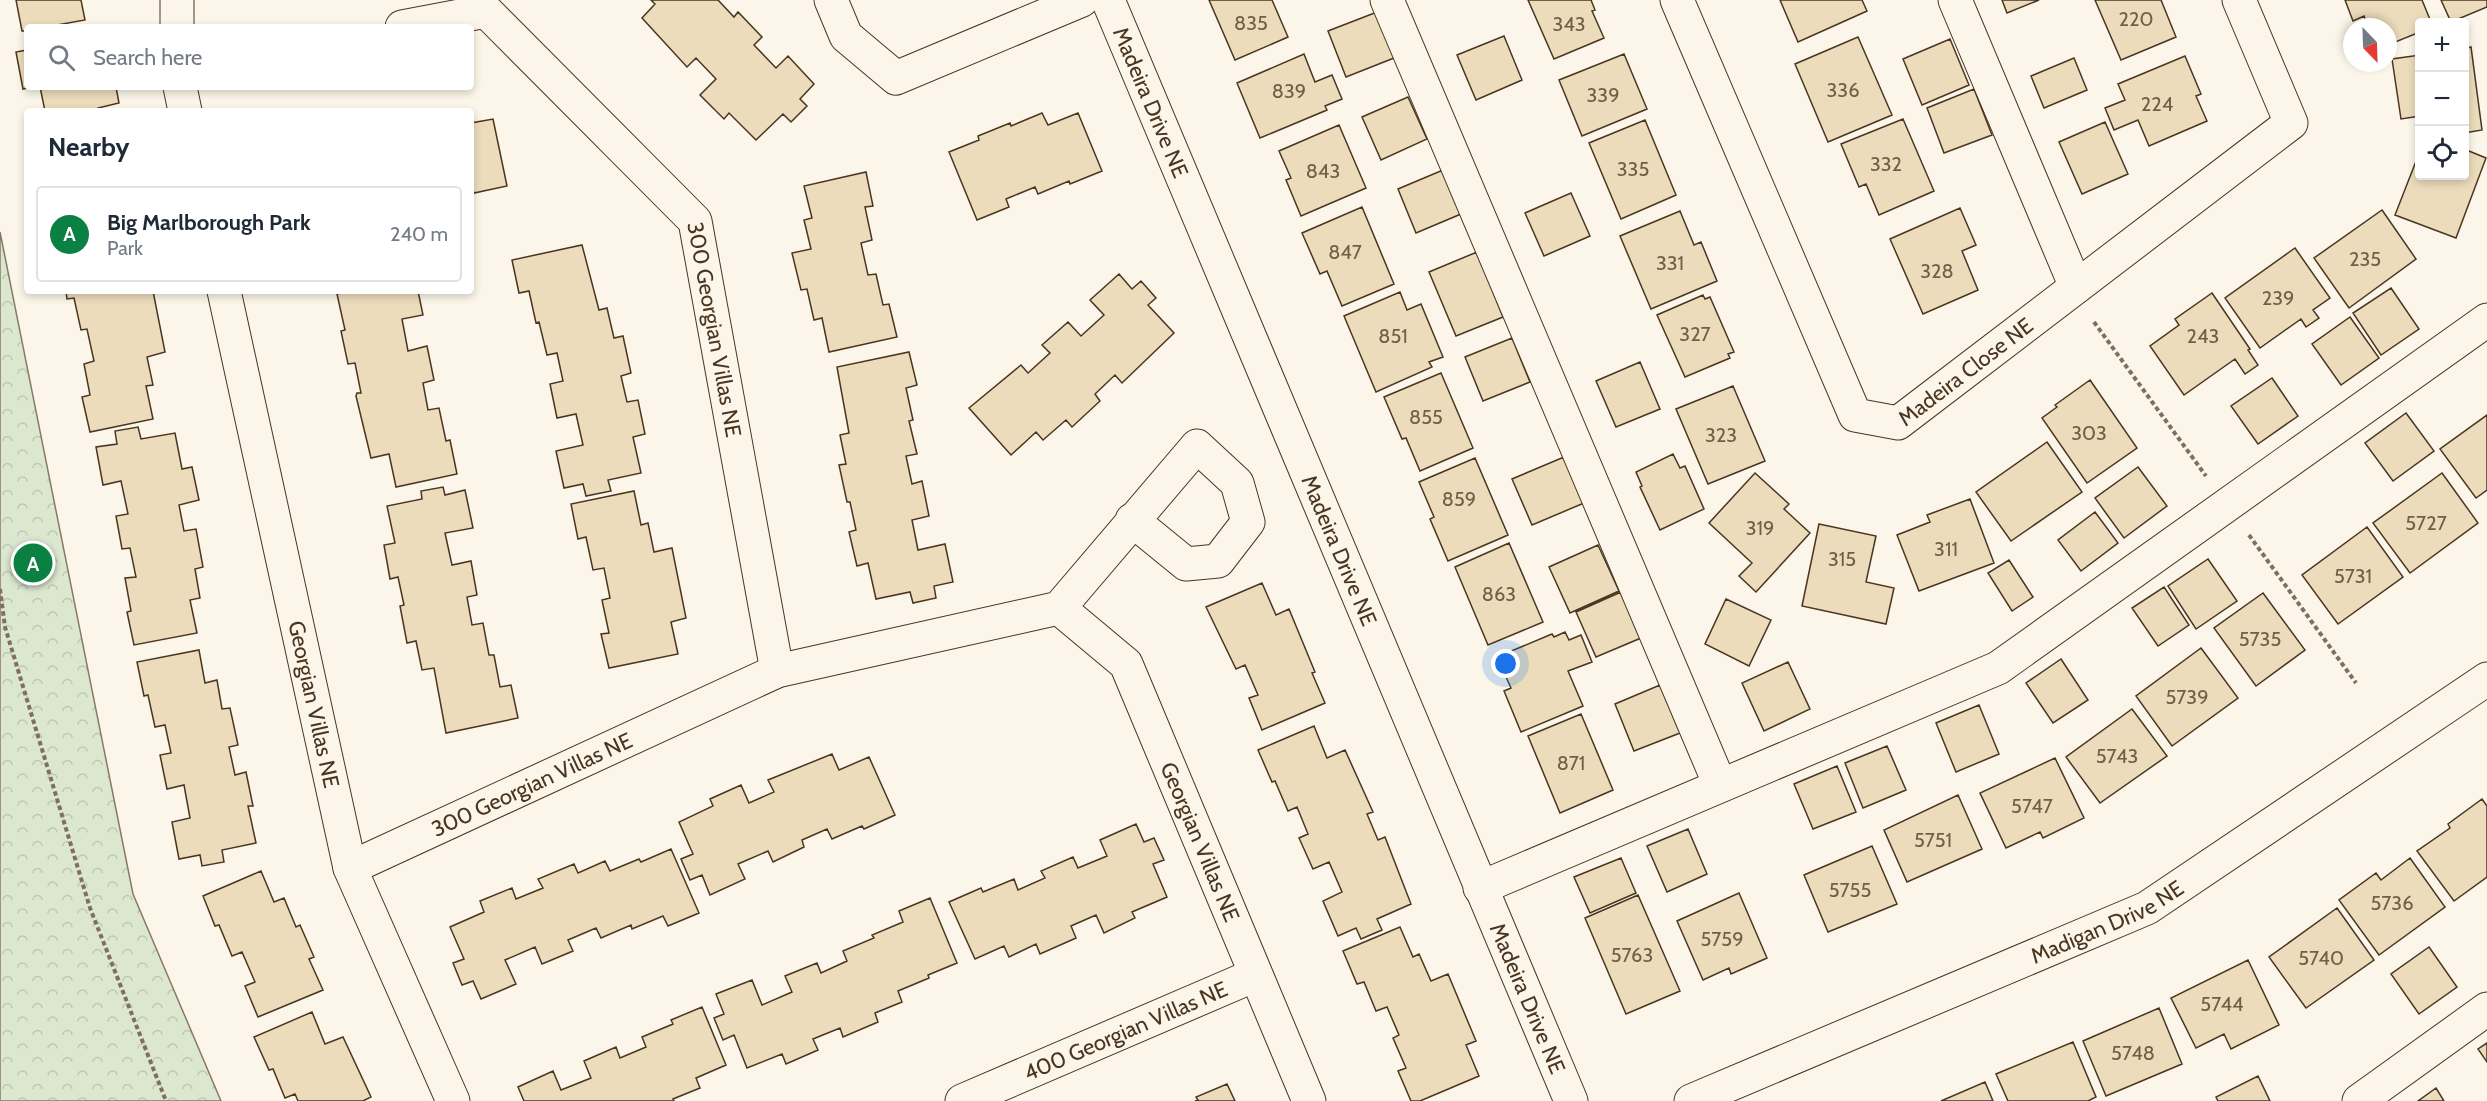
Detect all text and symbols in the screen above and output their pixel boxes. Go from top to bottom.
house number: 220 [2119,7,2153,31]
house number: 835 [1234,11,1268,35]
house number: 343 [1552,12,1586,36]
north arrow [2343,18,2397,72]
map controls [2415,18,2469,180]
button: + [2415,18,2469,72]
street label: Madeira Drive NE [1107,23,1194,182]
search box [24,24,474,90]
icon: search [45,41,78,74]
text: Search here [93,44,202,71]
button: − [2415,72,2469,126]
house number: 336 [1827,78,1860,102]
house number: 839 [1272,79,1306,103]
house number: 339 [1587,83,1620,107]
house number: 224 [2141,92,2174,116]
button: locate [2415,126,2469,180]
text: Nearby [48,131,129,163]
house number: 332 [1870,152,1902,176]
house number: 335 [1617,157,1649,181]
house number: 843 [1306,159,1340,183]
text: Big Marlborough Park [107,209,311,236]
street label: 300 Georgian Villas NE [681,220,747,439]
text: A [63,222,76,246]
text: 240 m [390,222,448,246]
text: Park [107,236,143,260]
house number: 847 [1328,240,1362,264]
house number: 235 [2349,247,2381,271]
house number: 331 [1656,251,1684,275]
house number: 328 [1920,259,1954,283]
house number: 239 [2262,286,2294,310]
street label: Madeira Close NE [1893,312,2038,432]
house number: 327 [1679,322,1711,346]
house number: 851 [1378,324,1408,348]
house number: 243 [2187,324,2219,348]
house number: 855 [1409,405,1443,429]
house number: 303 [2071,421,2107,445]
house number: 323 [1705,423,1737,447]
street label: Madeira Drive NE [1295,471,1383,630]
house number: 859 [1442,487,1476,511]
house number: 5727 [2405,511,2447,535]
house number: 319 [1746,516,1774,540]
house number: 311 [1934,537,1958,561]
pin: A [14,540,52,586]
house number: 315 [1828,547,1856,571]
house number: 5731 [2334,564,2372,588]
house number: 863 [1482,582,1516,606]
street label: Georgian Villas NE [282,618,345,791]
house number: 5735 [2239,627,2281,651]
your location [1491,649,1520,678]
house number: 5739 [2165,685,2209,709]
street label: 300 Georgian Villas NE [427,727,637,843]
house number: 5743 [2096,744,2138,768]
house number: 871 [1557,751,1585,775]
street label: Georgian Villas NE [1155,758,1245,926]
house number: 5747 [2011,794,2053,818]
house number: 5751 [1914,828,1952,852]
street label: Madigan Drive NE [2027,874,2189,970]
house number: 5755 [1829,878,1871,902]
house number: 5736 [2370,891,2414,915]
street label: Madeira Drive NE [1484,919,1571,1078]
house number: 5759 [1700,927,1744,951]
house number: 5763 [1611,943,1653,967]
house number: 5740 [2298,946,2344,970]
street label: 400 Georgian Villas NE [1020,975,1232,1087]
house number: 5744 [2200,992,2244,1016]
house number: 5748 [2111,1041,2155,1065]

